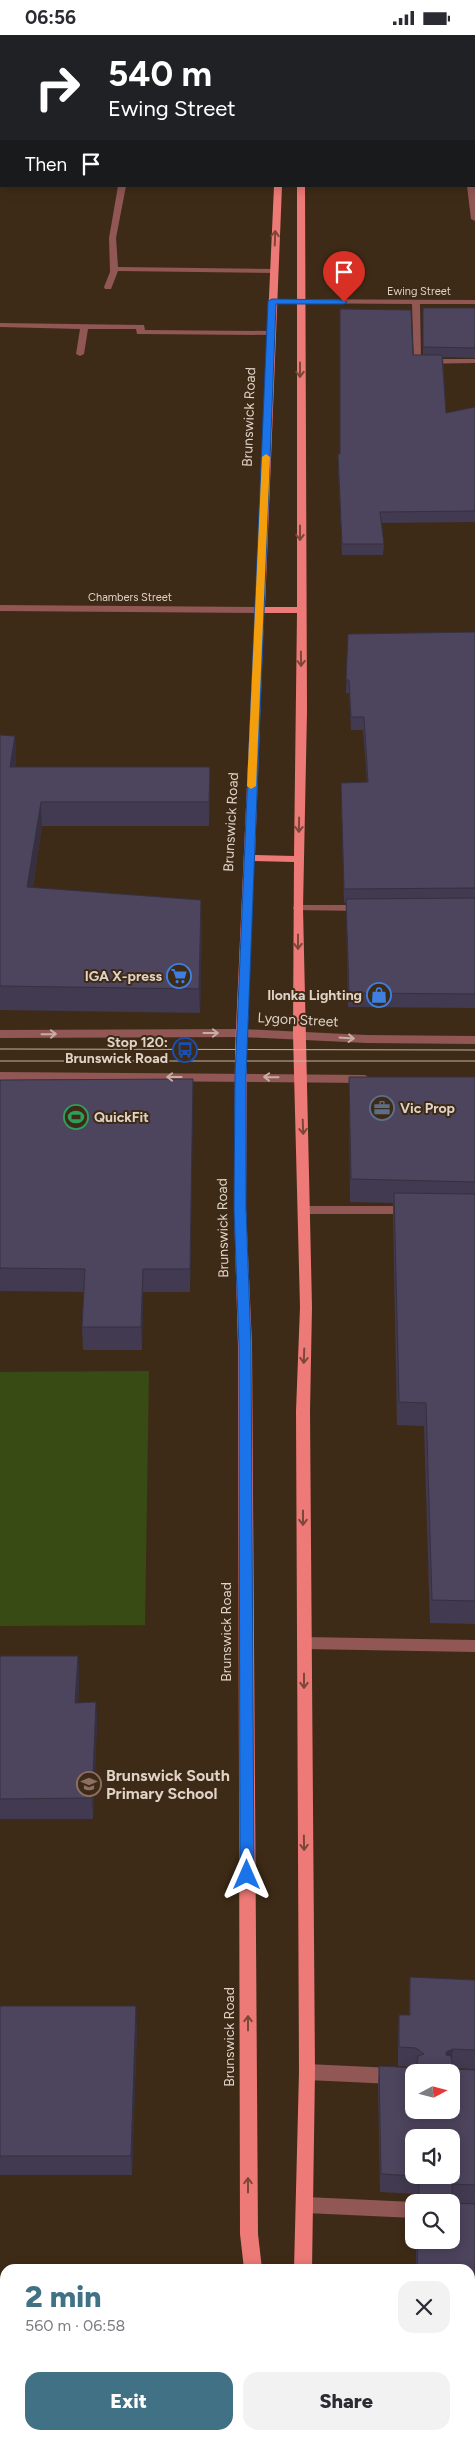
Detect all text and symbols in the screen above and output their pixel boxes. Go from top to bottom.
text: 06:56 [25,6,76,29]
text: 540 m [108,53,212,95]
icon: right [25,55,90,120]
text: Ewing Street [108,95,236,122]
icon: arrive [77,150,105,178]
text: Then [25,153,67,176]
one-way arrow [270,230,280,246]
pin [323,251,365,302]
icon: arrive [330,258,358,286]
street label: Ewing Street [387,285,451,298]
one-way arrow [295,362,305,378]
street label: Brunswick Road [239,367,259,467]
one-way arrow [295,524,305,541]
street label: Chambers Street [88,591,172,604]
one-way arrow [296,650,306,667]
street label: Brunswick Road [220,772,242,872]
one-way arrow [294,816,304,833]
one-way arrow [293,934,303,950]
supermarket icon: IGA X-press [166,963,192,989]
place label: IGA X-press [85,968,162,985]
shop icon: Ilonka Lighting [366,982,392,1008]
place label: Ilonka Lighting [267,987,362,1004]
street label: Lygon Street [257,1009,339,1031]
one-way arrow [202,1028,219,1038]
one-way arrow [40,1029,56,1039]
one-way arrow [339,1033,355,1042]
place label: Stop 120: Brunswick Road [65,1034,168,1067]
bus stop icon: Stop 120: Brunswick Road [172,1037,198,1063]
one-way arrow [167,1072,183,1082]
one-way arrow [264,1073,280,1082]
office icon: Vic Prop [369,1095,395,1121]
place label: Vic Prop [400,1100,455,1117]
sports icon: QuickFit [63,1104,89,1130]
place label: QuickFit [94,1109,149,1126]
one-way arrow [298,1118,308,1134]
street label: Brunswick Road [214,1178,232,1278]
one-way arrow [300,1348,309,1364]
one-way arrow [298,1510,308,1526]
street label: Brunswick Road [218,1582,235,1682]
one-way arrow [299,1672,309,1689]
place label: Brunswick South Primary School [106,1766,230,1803]
school or university icon: Brunswick South Primary School [76,1771,102,1797]
one-way arrow [299,1835,309,1851]
position arrow [220,1848,272,1900]
street label: Brunswick Road [221,1987,238,2087]
one-way arrow [243,2015,253,2032]
north arrow [405,2064,460,2119]
map controls [405,2064,460,2249]
button: sound [405,2129,460,2184]
one-way arrow [244,2178,253,2194]
button: search [405,2194,460,2249]
text: 2 min [25,2278,102,2315]
button: close [398,2281,450,2333]
text: 560 m · 06:58 [25,2316,125,2335]
button: Exit [25,2372,233,2430]
button: Share [243,2372,450,2430]

